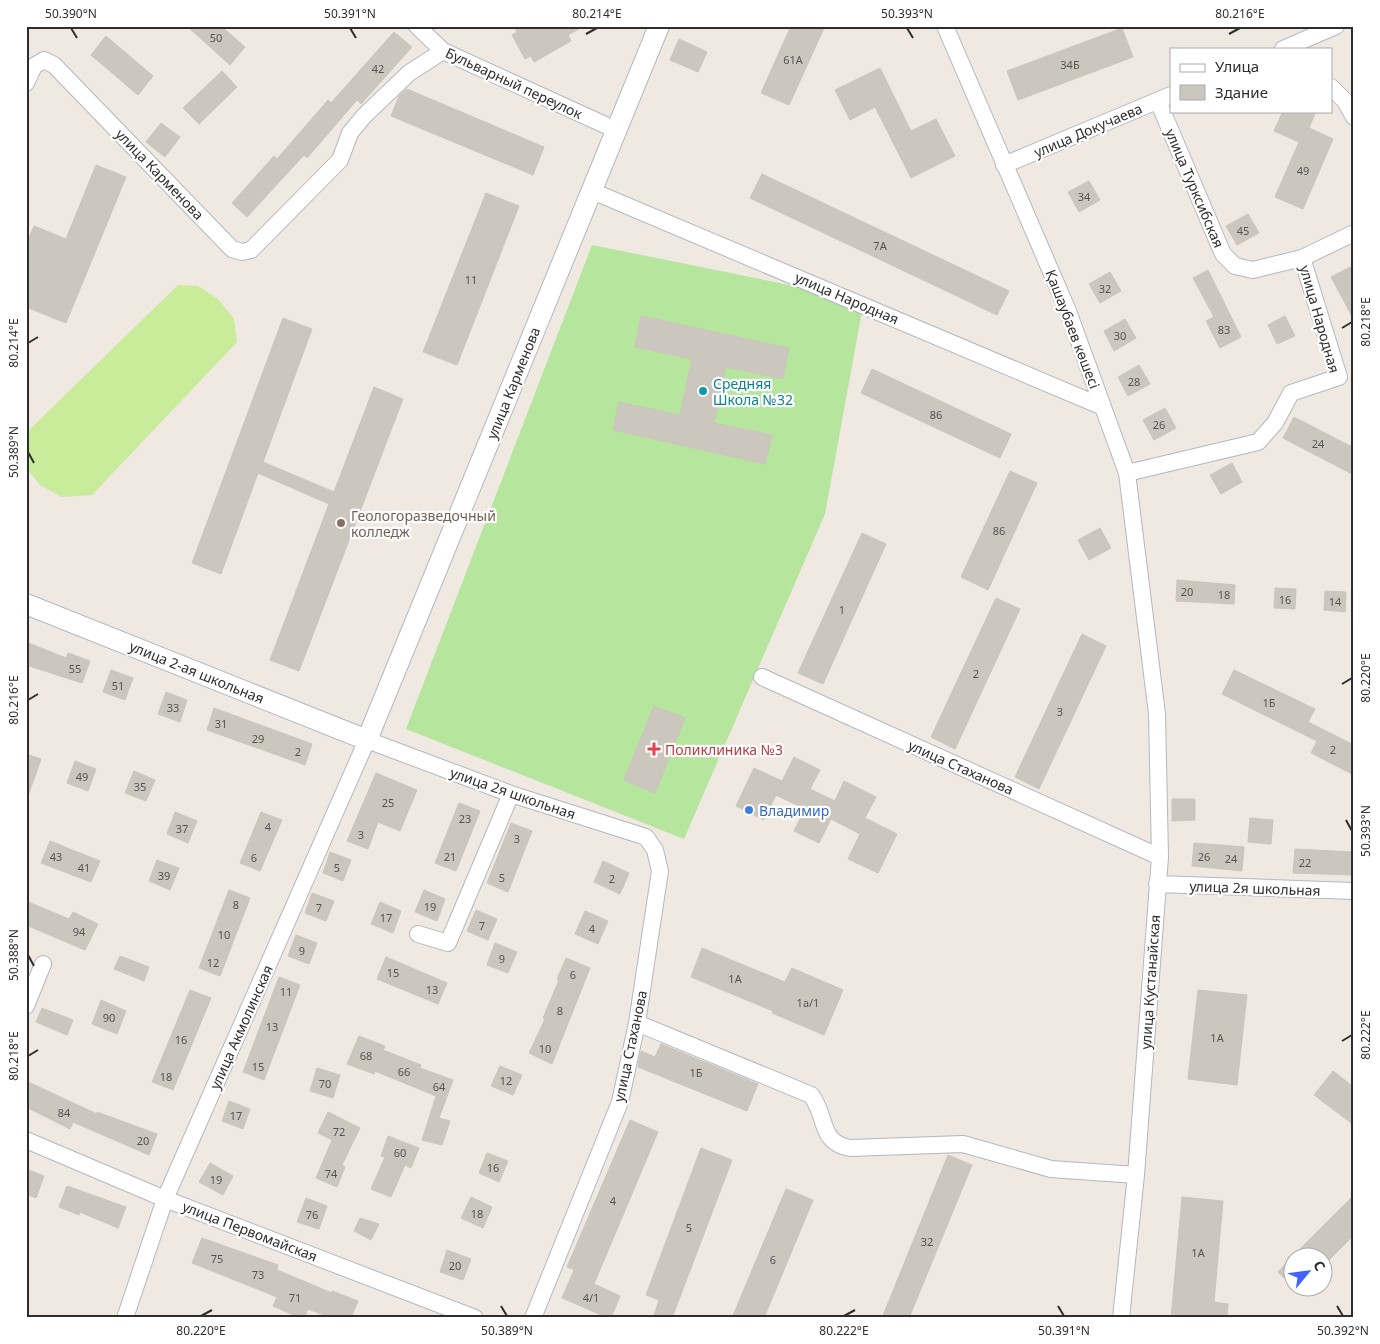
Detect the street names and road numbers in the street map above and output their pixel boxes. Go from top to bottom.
street label: Бульварный переулок [443,43,586,123]
street label: улица Докучаева [1031,99,1145,161]
street label: улица Карменова [112,124,208,224]
street label: улица Турксибская [1161,126,1229,250]
street label: улица Народная [1296,263,1344,375]
street label: Қашаубаев көшесі [1042,267,1104,391]
street label: улица Народная [792,268,902,328]
street label: улица Карменова [482,324,544,442]
street label: улица 2-ая школьная [127,636,267,708]
street label: улица Стаханова [905,735,1017,799]
street label: улица 2я школьная [448,763,578,823]
street label: улица 2я школьная [1189,876,1321,900]
street label: улица Кустанайская [1136,914,1164,1050]
street label: улица Акмолинская [205,962,277,1092]
street label: улица Стаханова [609,988,651,1104]
street label: улица Первомайская [180,1196,320,1266]

